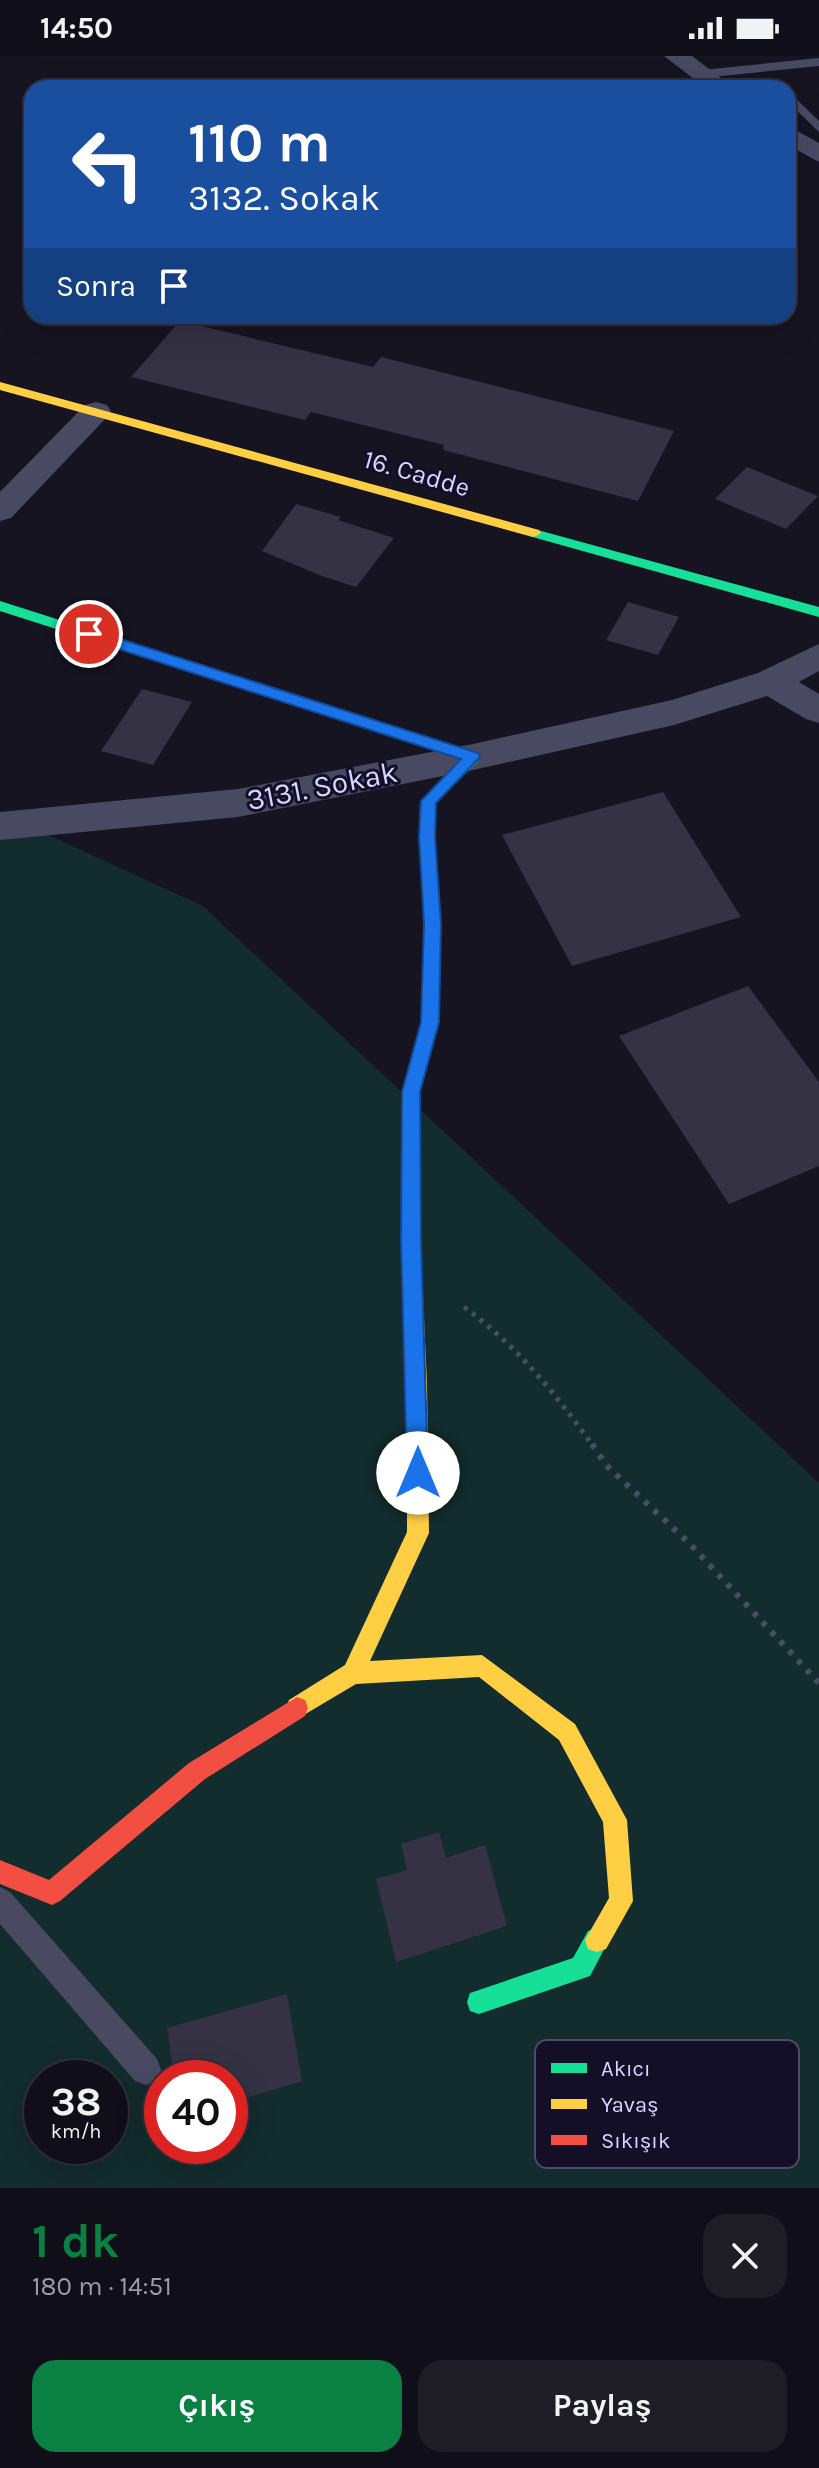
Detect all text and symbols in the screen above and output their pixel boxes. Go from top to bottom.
text: 14:50 [40,10,113,46]
text: 110 m [188,110,331,175]
icon: left [56,112,160,216]
text: 3132. Sokak [188,177,380,219]
icon: arrive [152,264,196,308]
text: Sonra [56,268,136,304]
street label: 16. Cadde [360,444,473,503]
pin [55,600,123,668]
icon: arrive [67,612,111,656]
street label: 3131. Sokak [244,754,400,818]
position arrow [376,1431,460,1515]
legend [535,2040,799,2168]
text: Akıcı [601,2056,651,2082]
speed limit sign: 40 [144,2060,248,2164]
text: 38 [51,2078,101,2125]
text: Yavaş [601,2092,659,2118]
text: km/h [51,2120,101,2143]
text: Sıkışık [601,2128,670,2154]
text: 1 dk [32,2213,119,2269]
button: close [703,2214,787,2298]
text: 180 m · 14:51 [32,2271,172,2302]
button: Çıkış [32,2360,402,2452]
button: Paylaş [418,2360,787,2452]

